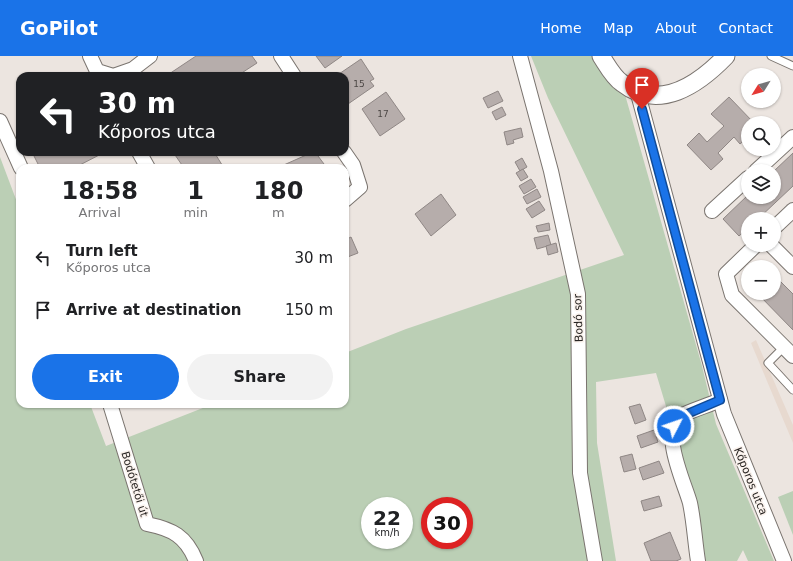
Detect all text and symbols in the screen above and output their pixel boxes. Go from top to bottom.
text: GoPilot [20,17,98,39]
text: Home [540,20,582,36]
text: Map [604,20,633,36]
text: About [655,20,697,36]
text: Contact [719,20,773,36]
pin [625,68,659,109]
north arrow [741,68,781,108]
map controls [741,68,781,300]
icon: arrive [631,74,653,96]
house number: 15 [353,79,365,89]
text: 30 m [98,87,176,120]
icon: left [32,88,84,140]
house number: 17 [377,109,389,119]
button: search [741,116,781,156]
text: Kőporos utca [98,121,216,142]
button: layers [741,164,781,204]
text: 18:58 [61,177,138,205]
text: 1 [187,177,204,205]
text: 180 [253,177,303,205]
text: Arrival [79,205,121,220]
text: min [183,205,208,220]
text: m [272,205,285,220]
button: + [741,212,781,252]
text: Turn left [66,242,138,260]
icon: left [32,247,54,269]
text: 30 m [295,249,333,267]
text: Kőporos utca [66,260,151,275]
button: − [741,260,781,300]
street label: Bodó sor [571,293,586,342]
icon: arrive [32,299,54,321]
text: Arrive at destination [66,301,241,319]
text: 150 m [285,301,333,319]
button: Exit [32,354,179,400]
button: Share [187,354,333,400]
position arrow [653,405,695,447]
street label: Kőporos utca [731,445,770,517]
street label: Bodótetői út [118,450,151,519]
speed limit sign: 30 [421,497,473,549]
text: 22 [373,506,401,530]
text: km/h [374,527,400,538]

